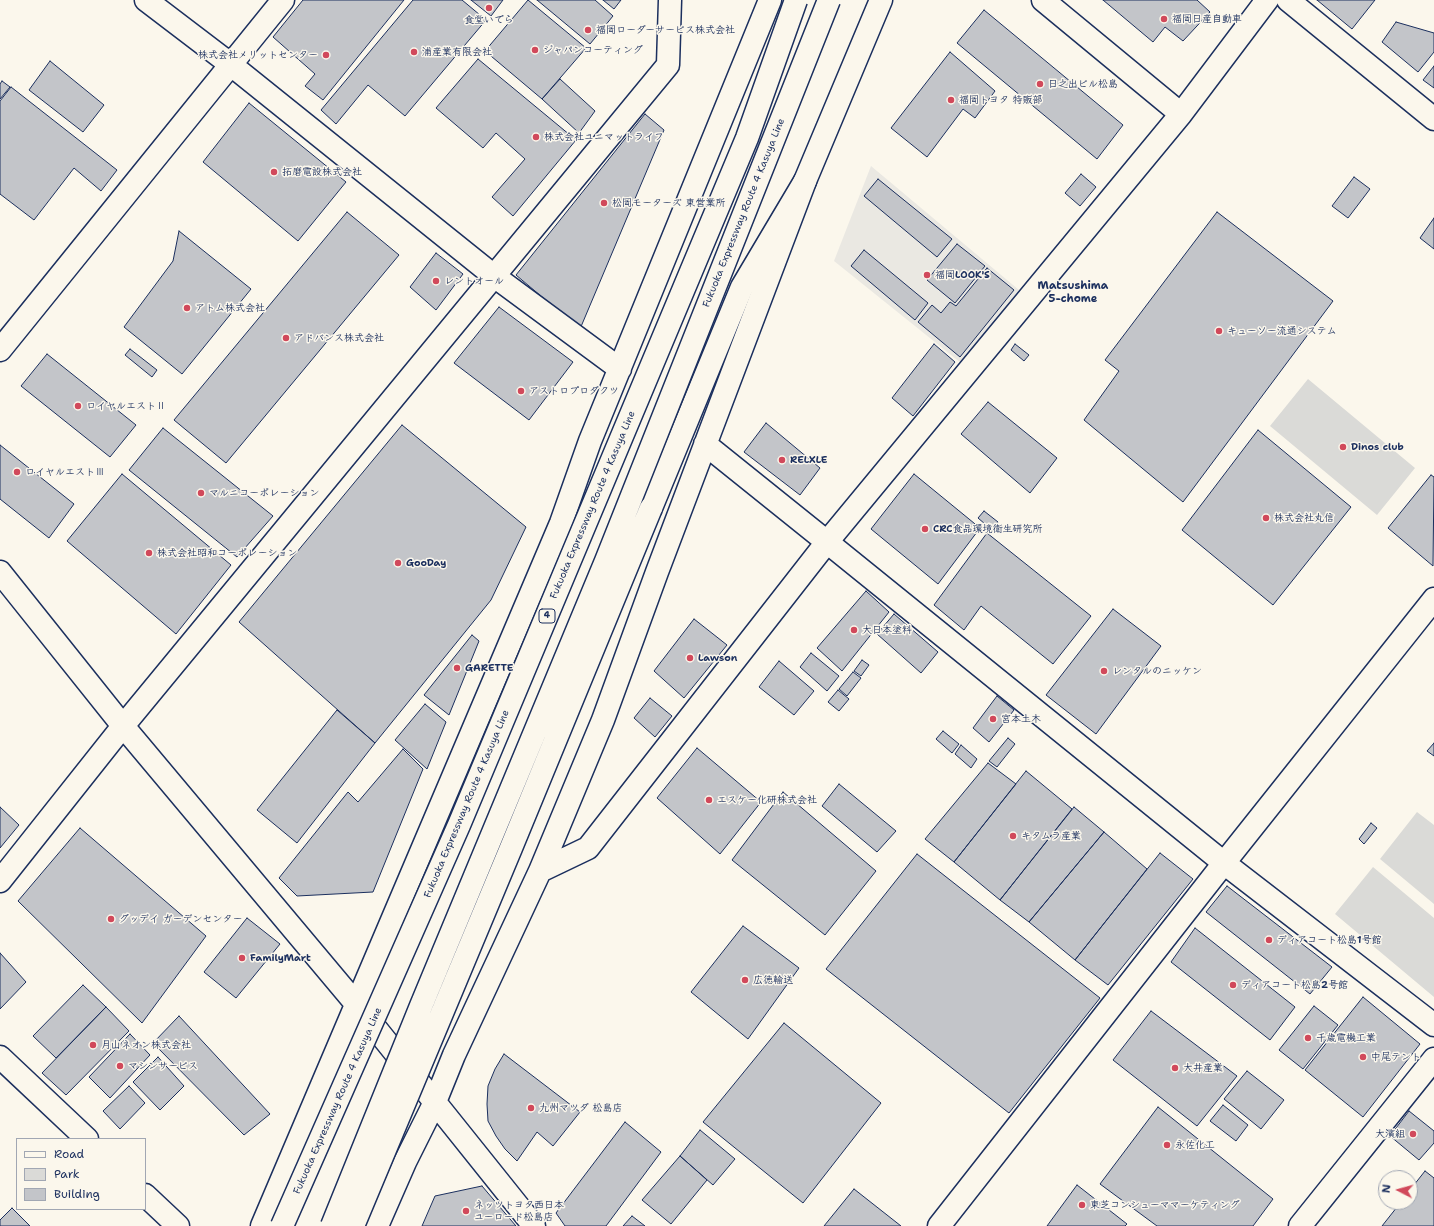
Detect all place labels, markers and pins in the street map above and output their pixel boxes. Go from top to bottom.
marker: 食堂いでら [484,3,494,13]
place label: 福岡日産自動車 [1172,13,1242,25]
place label: 食堂いでら [464,14,514,26]
marker: 福岡日産自動車 [1159,14,1169,24]
place label: 福岡ローダーサービス株式会社 [596,24,735,36]
marker: 福岡ローダーサービス株式会社 [583,25,593,35]
place label: ジャパンコーティング [543,44,643,56]
marker: ジャパンコーティング [530,45,540,55]
place label: 浦産業有限会社 [422,46,492,58]
marker: 浦産業有限会社 [409,47,419,57]
place label: 株式会社メリットセンター [198,49,318,61]
marker: 株式会社メリットセンター [321,50,331,60]
place label: 日之出ビル松島 [1048,78,1118,90]
marker: 日之出ビル松島 [1035,79,1045,89]
place label: 福岡トヨタ 特販部 [959,94,1042,106]
marker: 福岡トヨタ 特販部 [946,95,956,105]
place label: 株式会社ユニマットライフ [544,131,664,143]
marker: 株式会社ユニマットライフ [531,132,541,142]
place label: 拓磨電設株式会社 [282,166,362,178]
marker: 拓磨電設株式会社 [269,167,279,177]
place label: 松岡モーターズ 東営業所 [612,197,725,209]
marker: 松岡モーターズ 東営業所 [599,198,609,208]
place label: 福岡LOOK'S [935,269,990,281]
marker: 福岡LOOK'S [922,270,932,280]
place label: レントオール [444,275,504,287]
marker: レントオール [431,276,441,286]
place label: アトム株式会社 [195,302,265,314]
marker: アトム株式会社 [182,303,192,313]
place label: キューソー流通システム [1227,325,1337,337]
marker: キューソー流通システム [1214,326,1224,336]
place label: アドバンス株式会社 [294,332,384,344]
marker: アドバンス株式会社 [281,333,291,343]
place label: アストロプロダクツ [529,385,619,397]
marker: アストロプロダクツ [516,386,526,396]
place label: ロイヤルエストⅡ [86,400,166,412]
marker: ロイヤルエストⅡ [73,401,83,411]
place label: Dinos club [1351,441,1404,453]
marker: Dinos club [1338,442,1348,452]
place label: RELXLE [790,454,827,466]
marker: RELXLE [777,455,787,465]
place label: ロイヤルエストⅢ [25,466,105,478]
marker: ロイヤルエストⅢ [12,467,22,477]
place label: マルニコーポレーション [209,487,319,499]
marker: マルニコーポレーション [196,488,206,498]
place label: 株式会社丸信 [1274,512,1334,524]
marker: 株式会社丸信 [1261,513,1271,523]
place label: CRC食品環境衛生研究所 [933,523,1042,535]
marker: CRC食品環境衛生研究所 [920,524,930,534]
place label: 株式会社昭和コーポレーション [157,547,297,559]
marker: 株式会社昭和コーポレーション [144,548,154,558]
place label: GooDay [406,557,446,569]
marker: GooDay [393,558,403,568]
place label: 大日本塗料 [862,624,912,636]
marker: 大日本塗料 [849,625,859,635]
place label: Lawson [698,652,737,664]
marker: Lawson [685,653,695,663]
place label: GARETTE [465,662,513,674]
marker: GARETTE [452,663,462,673]
place label: レンタルのニッケン [1112,665,1202,677]
marker: レンタルのニッケン [1099,666,1109,676]
place label: 宮本土木 [1001,713,1041,725]
marker: 宮本土木 [988,714,998,724]
place label: エスケー化研株式会社 [717,794,817,806]
marker: エスケー化研株式会社 [704,795,714,805]
place label: キタムラ産業 [1021,830,1081,842]
marker: キタムラ産業 [1008,831,1018,841]
place label: グッデイ ガーデンセンター [119,913,242,925]
marker: グッデイ ガーデンセンター [106,914,116,924]
place label: ディアコート松島1号館 [1277,934,1382,946]
marker: ディアコート松島1号館 [1264,935,1274,945]
place label: FamilyMart [250,952,311,964]
marker: FamilyMart [237,953,247,963]
place label: 広徳輸送 [753,974,793,986]
marker: 広徳輸送 [740,975,750,985]
place label: ディアコート松島2号館 [1241,979,1348,991]
marker: ディアコート松島2号館 [1228,980,1238,990]
place label: 千歳電機工業 [1316,1032,1376,1044]
marker: 千歳電機工業 [1303,1033,1313,1043]
place label: 月山ネオン株式会社 [101,1039,191,1051]
marker: 月山ネオン株式会社 [88,1040,98,1050]
place label: 中尾テント [1371,1051,1421,1063]
marker: 中尾テント [1358,1052,1368,1062]
place label: マシンサービス [128,1060,198,1072]
marker: マシンサービス [115,1061,125,1071]
place label: 大井産業 [1183,1062,1223,1074]
marker: 大井産業 [1170,1063,1180,1073]
place label: 九州マツダ 松島店 [539,1102,622,1114]
marker: 九州マツダ 松島店 [526,1103,536,1113]
place label: 大濱組 [1375,1128,1405,1140]
marker: 大濱組 [1408,1129,1418,1139]
place label: 永佐化工 [1175,1139,1215,1151]
marker: 永佐化工 [1162,1140,1172,1150]
place label: ネッツトヨタ西日本 ユーロード松島店 [474,1199,564,1222]
place label: 東芝コンシューママーケティング [1090,1199,1240,1211]
marker: 東芝コンシューママーケティング [1077,1200,1087,1210]
marker: ネッツトヨタ西日本 ユーロード松島店 [461,1206,471,1216]

